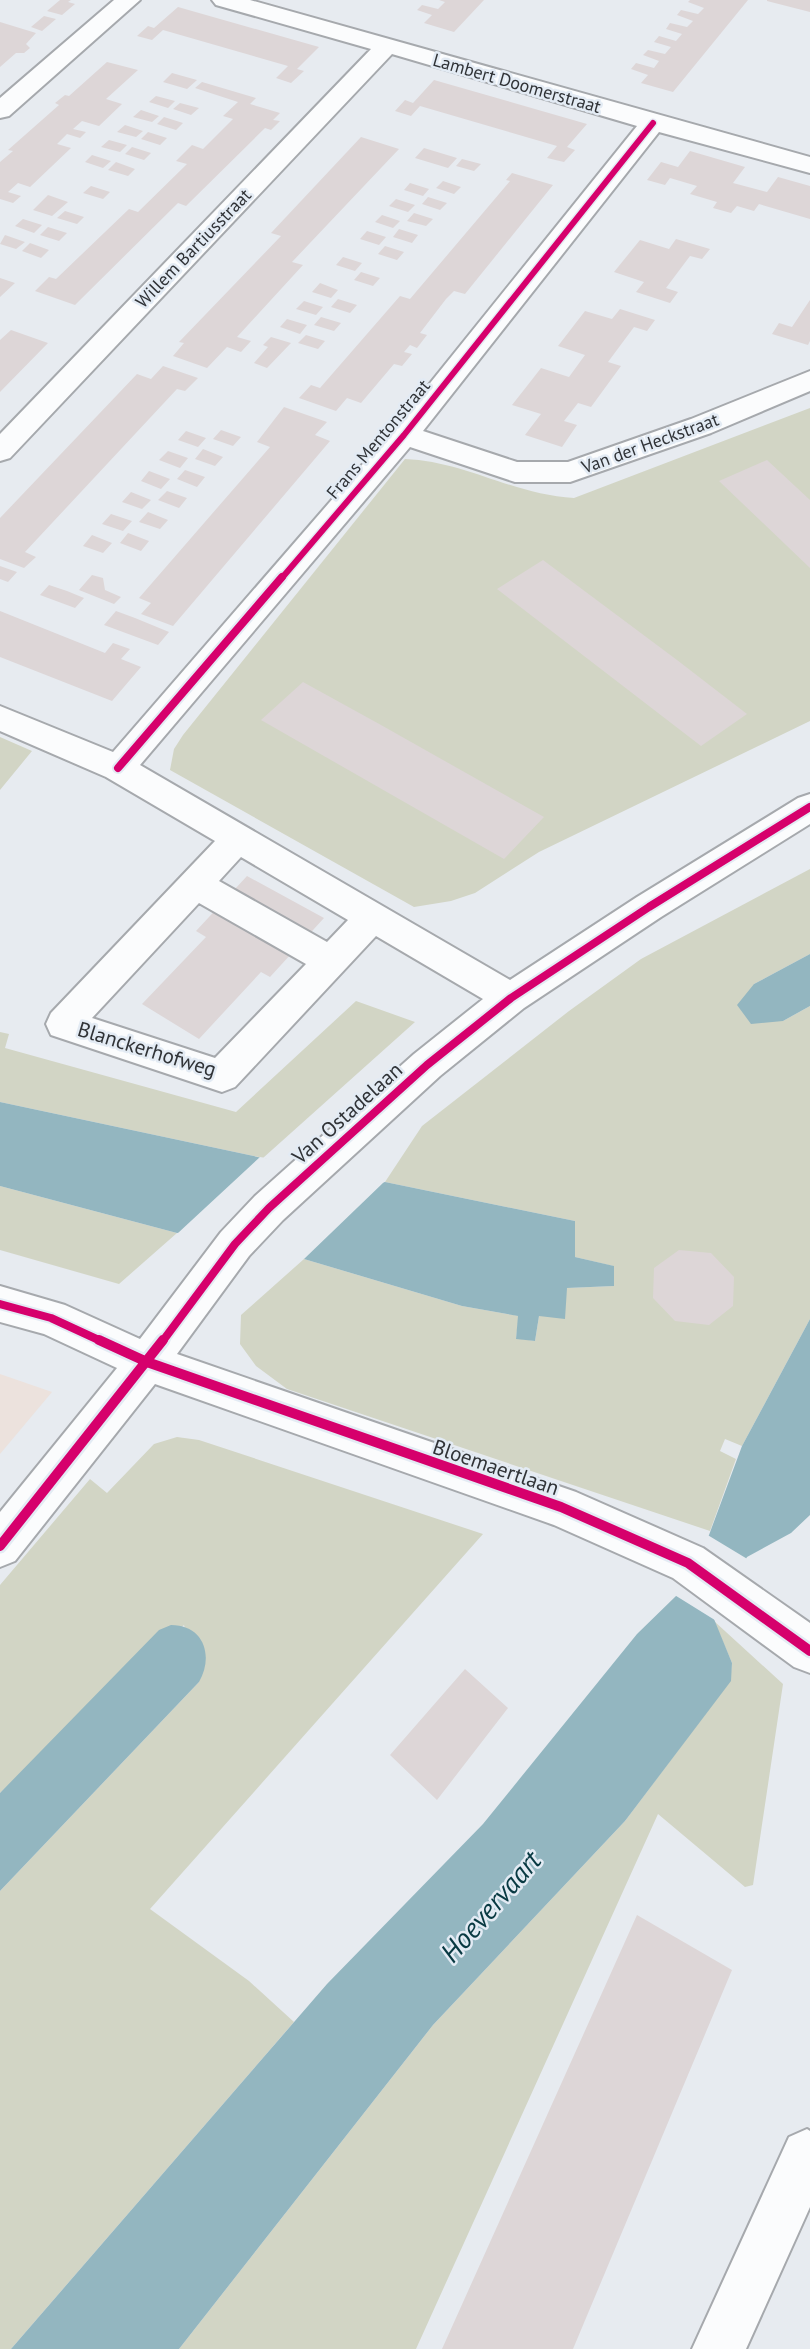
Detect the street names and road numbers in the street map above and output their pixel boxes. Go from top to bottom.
street label: Lambert Doomerstraat [430,48,604,118]
street label: Willem Bartiusstraat [130,184,256,312]
street label: Frans Mentonstraat [321,375,435,503]
street label: Van der Heckstraat [577,408,722,479]
street label: Blanckerhofweg [74,1015,220,1083]
street label: Van Ostadelaan [285,1056,408,1170]
street label: Bloemaertlaan [429,1433,563,1501]

